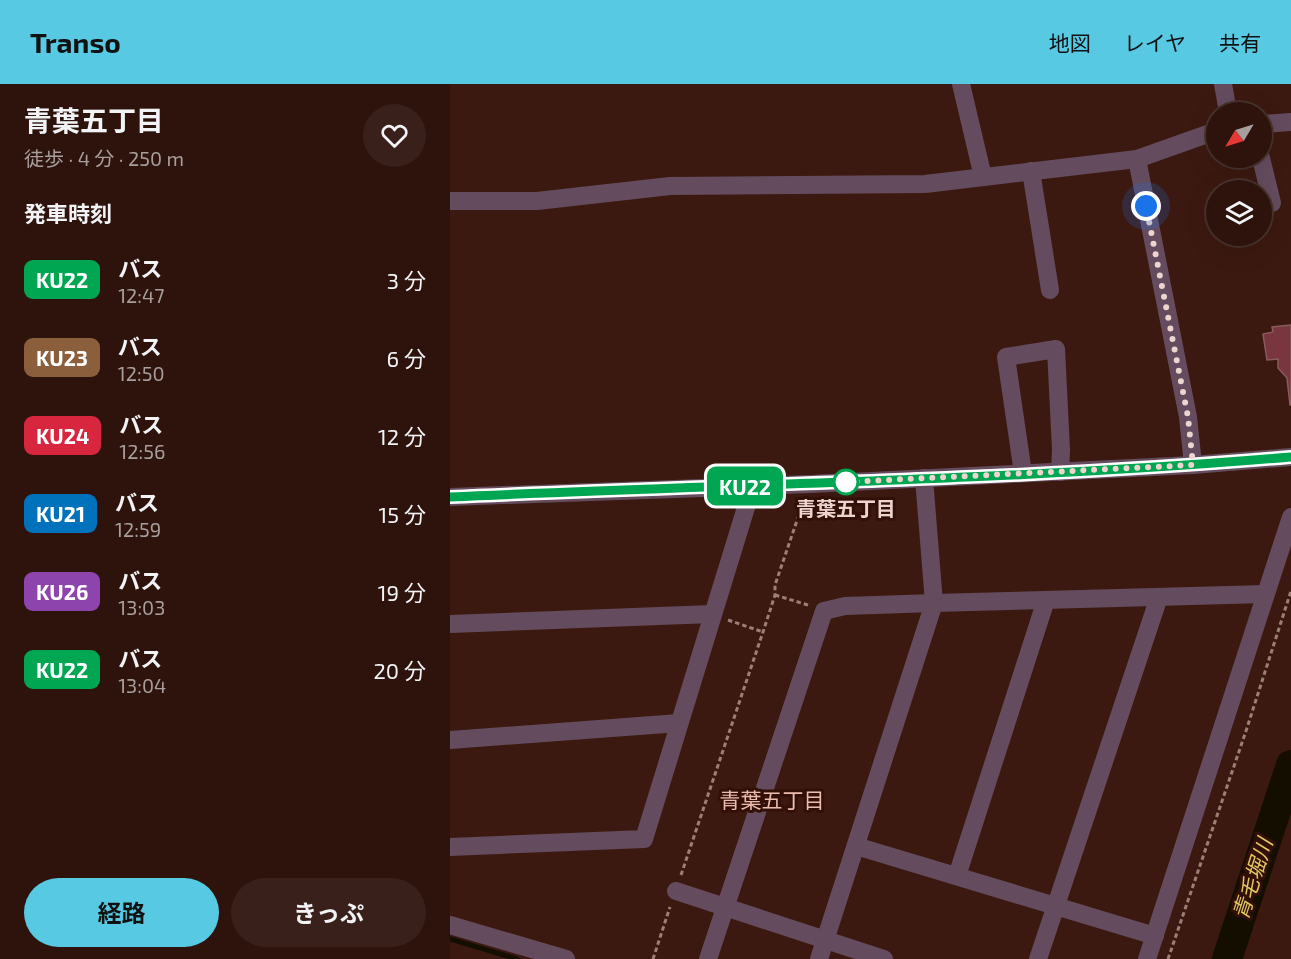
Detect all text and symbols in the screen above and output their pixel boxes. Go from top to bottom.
text: Transo [30,25,121,59]
text: 地図 [1049,30,1091,55]
text: レイヤ [1124,30,1186,55]
text: 共有 [1219,30,1261,55]
north arrow [1206,102,1272,168]
map controls [1206,102,1272,246]
text: 青葉五丁目 [24,103,164,137]
button: heart [363,104,426,167]
text: 徒歩 · 4 分 · 250 m [24,146,184,170]
button: layers [1206,180,1272,246]
your location [1131,191,1161,221]
text: 発車時刻 [24,200,112,226]
text: バス [118,255,162,281]
text: KU22 [36,267,88,292]
text: 3 分 [387,267,426,293]
text: 12:47 [118,283,165,307]
text: バス [118,333,162,359]
text: KU23 [36,345,88,370]
text: 6 分 [387,345,426,371]
text: 12:50 [118,361,165,385]
text: バス [119,411,163,437]
text: KU24 [36,423,89,448]
text: 12 分 [378,423,426,449]
text: 12:56 [119,439,165,463]
line badge: KU22 [703,466,787,506]
marker: 青葉五丁目 [833,469,859,495]
text: KU22 [719,474,771,499]
text: バス [115,489,159,515]
place label: 青葉五丁目 [796,496,896,520]
text: KU21 [36,501,85,526]
text: 15 分 [379,501,426,527]
text: 12:59 [115,517,161,541]
text: バス [118,567,162,593]
text: KU26 [36,579,88,604]
text: 19 分 [378,579,426,605]
text: 13:03 [118,595,165,619]
text: バス [118,645,162,671]
text: KU22 [36,657,88,682]
text: 20 分 [373,657,426,683]
text: 13:04 [118,673,166,697]
district label: 青葉五丁目 [720,787,825,812]
water label: 青毛堀川 [1227,833,1277,922]
button: 経路 [24,878,219,947]
button: きっぷ [231,878,426,947]

